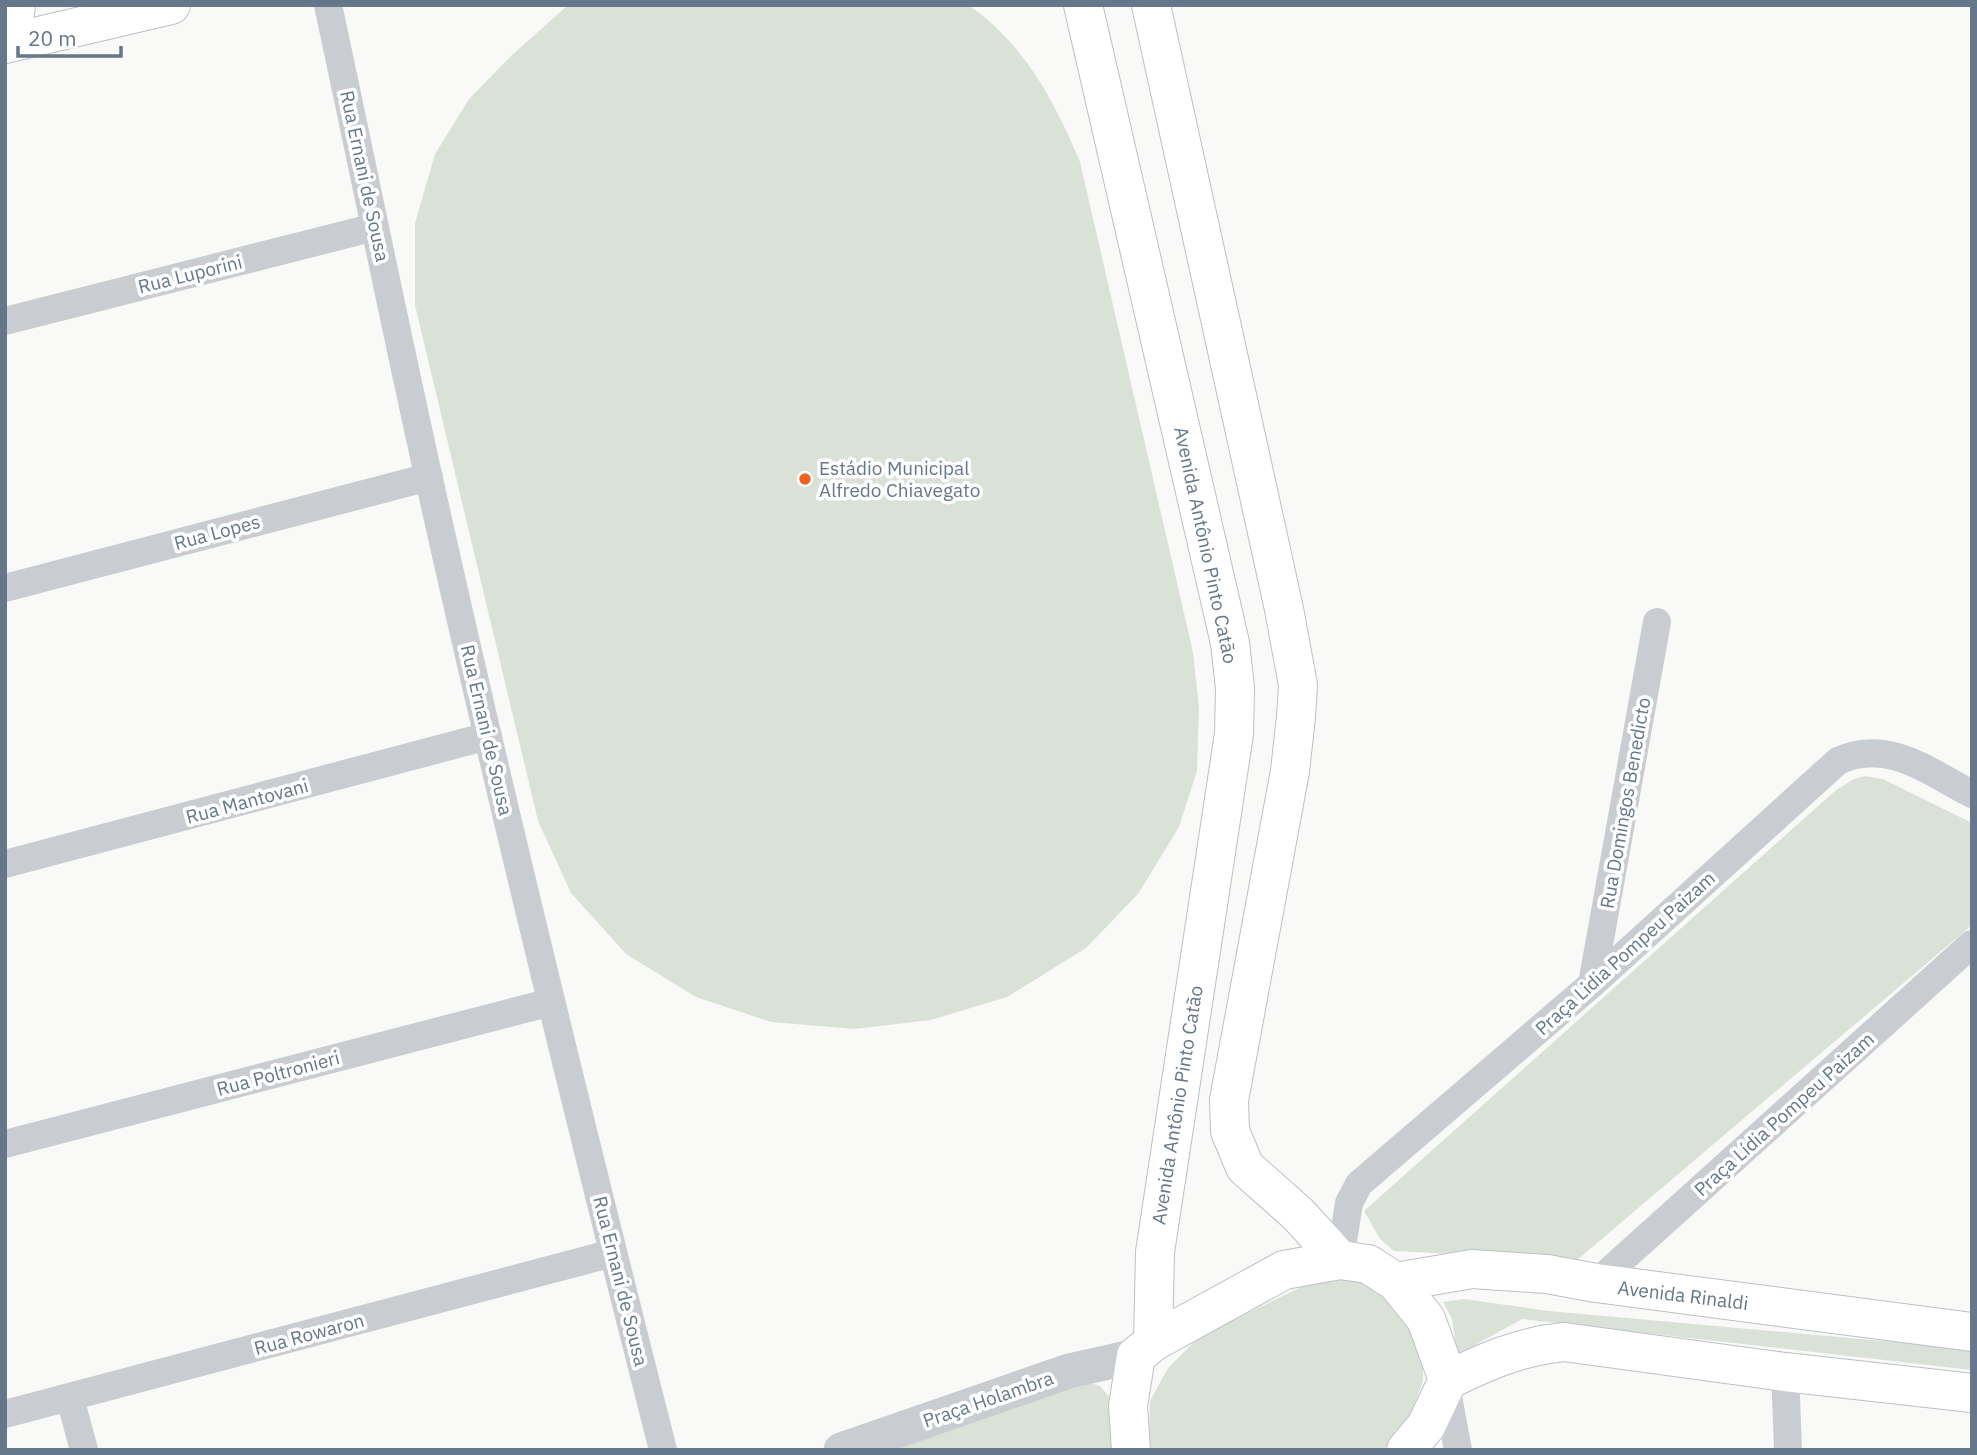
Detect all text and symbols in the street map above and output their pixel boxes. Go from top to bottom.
scale bar [18,14,121,58]
text: 20 m [28,24,77,52]
street label: Rua Ernani de Sousa [335,88,395,264]
street label: Rua Luporini [135,249,245,299]
street label: Avenida Antônio Pinto Catão [1169,424,1243,666]
place label: Estádio Municipal Alfredo Chiavegato [819,456,980,502]
marker: Estádio Municipal Alfredo Chiavegato [797,471,813,487]
street label: Rua Lopes [171,509,263,555]
street label: Rua Ernani de Sousa [456,642,518,818]
street label: Rua Domingos Benedicto [1595,696,1655,910]
street label: Rua Mantovani [183,773,311,829]
street label: Praça Lidia Pompeu Paizam [1530,866,1720,1040]
street label: Avenida Antônio Pinto Catão [1146,984,1208,1226]
street label: Praça Lídia Pompeu Paizam [1689,1027,1879,1201]
street label: Rua Poltronieri [214,1045,342,1101]
street label: Rua Ernani de Sousa [588,1193,654,1369]
street label: Avenida Rinaldi [1616,1275,1750,1315]
street label: Rua Rowaron [251,1308,367,1360]
street label: Praça Holambra [920,1365,1056,1433]

